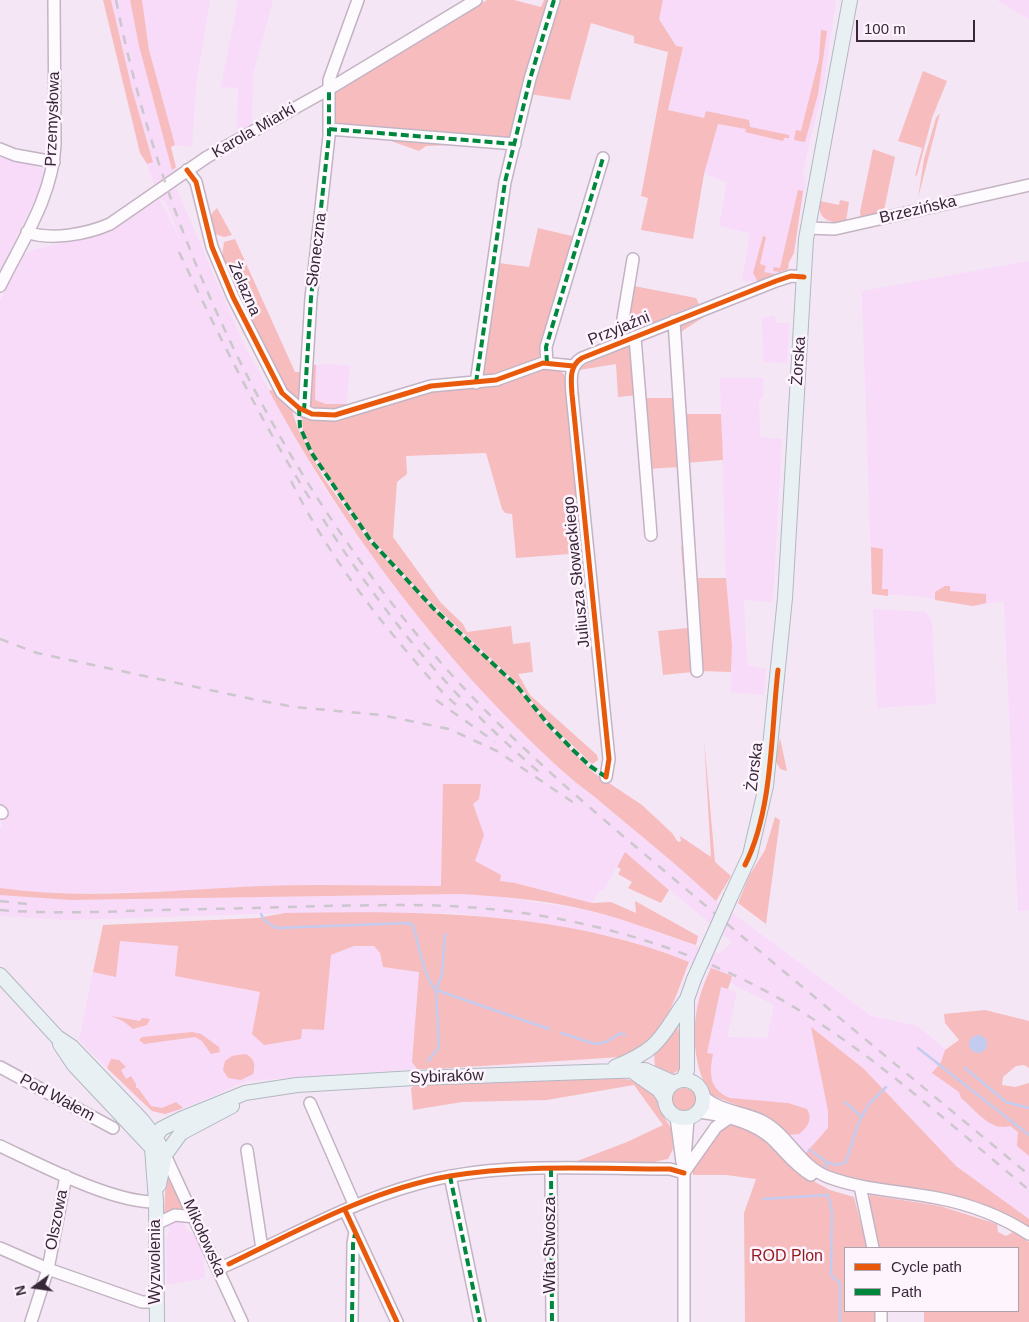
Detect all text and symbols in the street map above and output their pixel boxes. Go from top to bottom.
scale bar [859,10,978,42]
text: 100 m [864,20,906,37]
street label: Przemysłowa [42,71,64,167]
street label: Karola Miarki [209,99,299,163]
street label: Brzezińska [878,192,958,228]
street label: Słoneczna [303,212,331,288]
street label: Żelazna [224,259,264,319]
street label: Przyjaźni [585,308,653,350]
street label: Żorska [788,336,810,386]
street label: Juliusza Słowackiego [560,495,594,649]
street label: Żorska [742,742,768,792]
street label: Sybiraków [410,1066,484,1088]
street label: Pod Wałem [16,1070,98,1126]
street label: Olszowa [42,1188,72,1252]
street label: Mikołowska [178,1196,230,1280]
street label: Wita Stwosza [541,1197,561,1293]
street label: Wyzwolenia [146,1219,166,1305]
park label: ROD Plon [751,1247,823,1267]
legend [844,1247,1019,1312]
text: Cycle path [891,1258,962,1275]
north arrow [10,1262,60,1312]
text: Path [891,1283,922,1300]
text: N [11,1284,29,1297]

